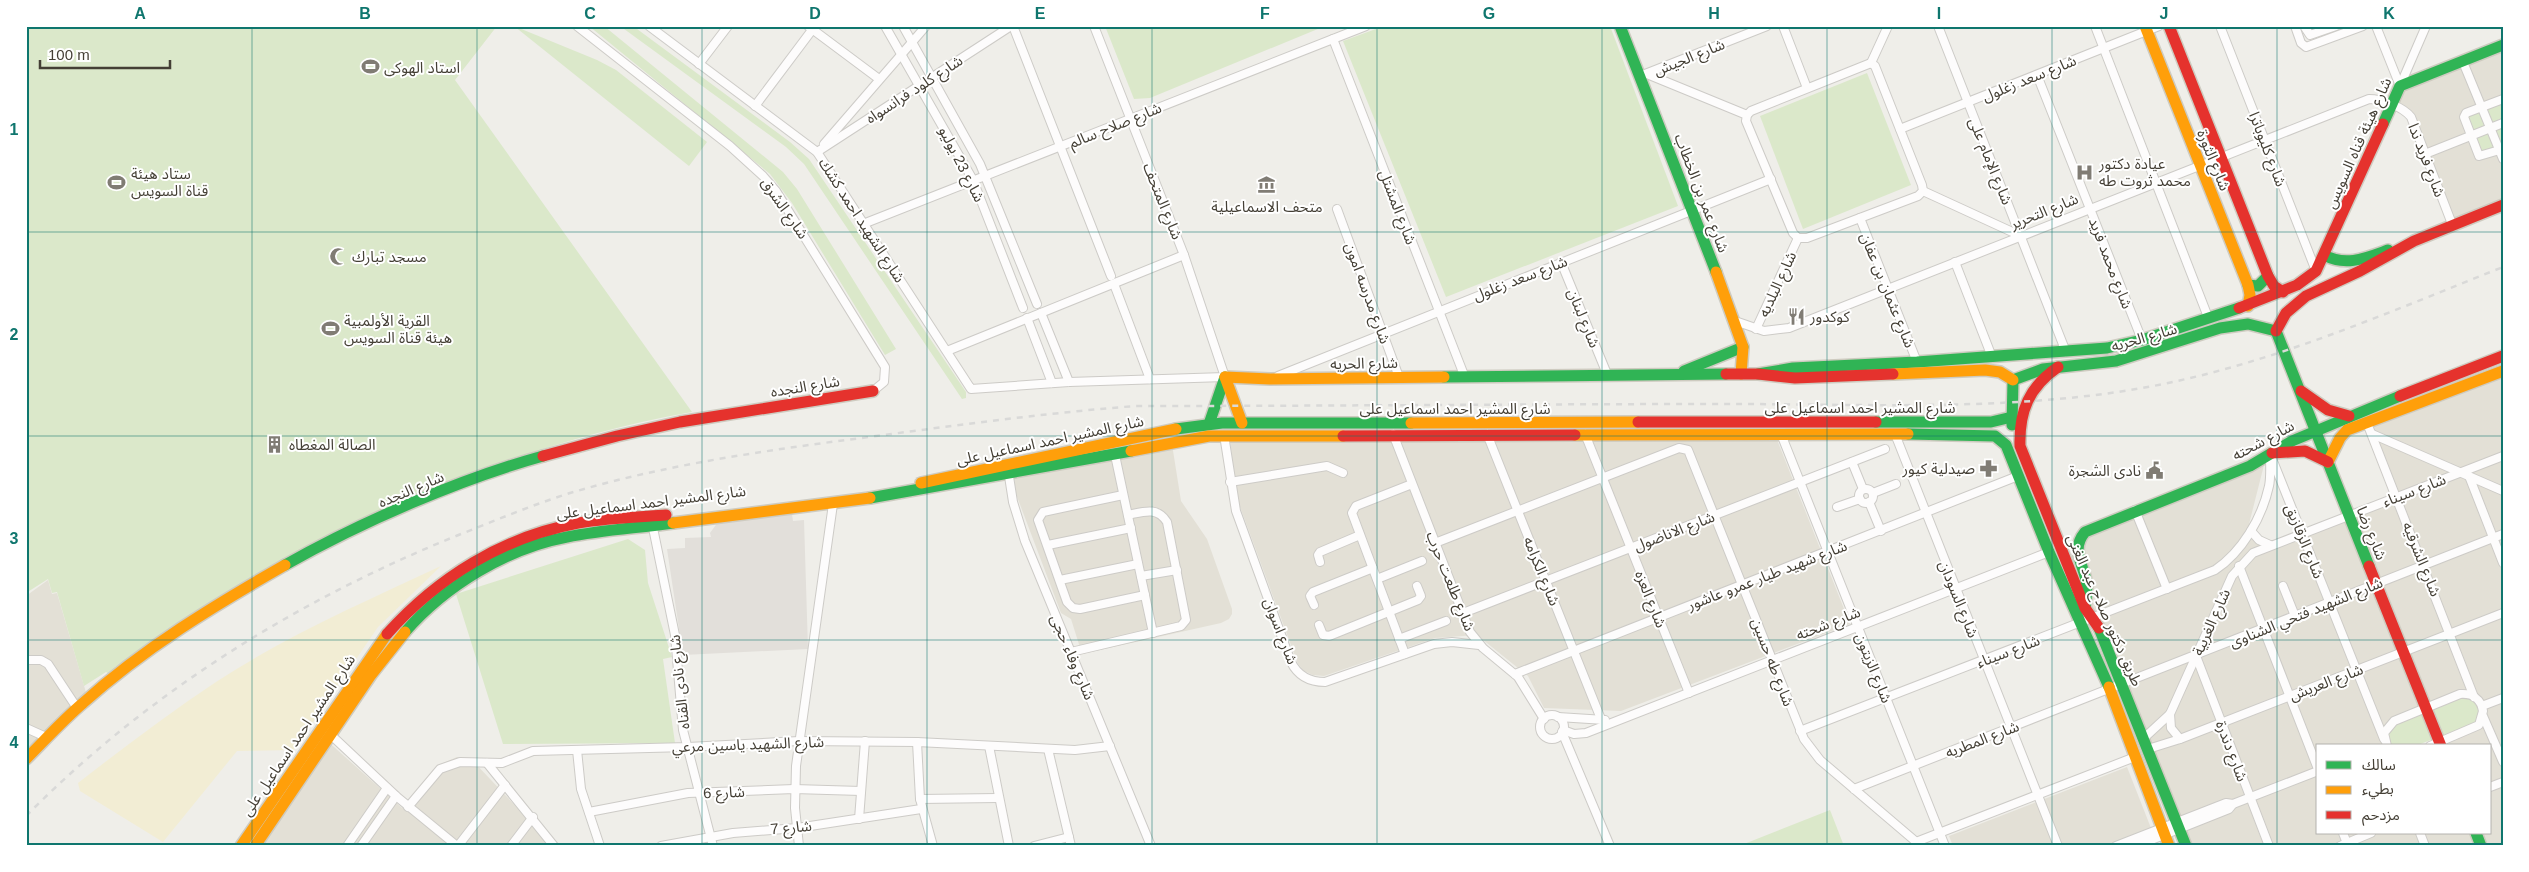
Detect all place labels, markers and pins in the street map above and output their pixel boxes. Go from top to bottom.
sports icon: استاد الهوكى [360,57,380,77]
place label: استاد الهوكى [384,59,460,77]
place label: عيادة دكتور محمد ثروت طه [2098,155,2191,190]
hospital icon: عيادة دكتور محمد ثروت طه [2075,162,2095,182]
place label: ستاد هيئة قناة السويس [131,165,209,200]
sports icon: ستاد هيئة قناة السويس [107,172,127,192]
museum icon: متحف الاسماعيلية [1257,175,1277,195]
place label: متحف الاسماعيلية [1211,198,1323,215]
mosque icon: مسجد تبارك [328,246,348,266]
place label: مسجد تبارك [352,248,427,266]
restaurant icon: كوكدور [1786,306,1806,326]
place label: كوكدور [1809,308,1850,326]
place label: القرية الأولمبية هيئة قناة السويس [344,312,452,347]
sports icon: القرية الأولمبية هيئة قناة السويس [320,319,340,339]
building icon: الصالة المغطاه [265,434,285,454]
place label: الصالة المغطاه [289,436,375,453]
pharmacy icon: صيدلية كيور [1979,458,1999,478]
place label: صيدلية كيور [1902,460,1975,478]
public building icon: نادى الشجرة [2145,460,2165,480]
place label: نادى الشجرة [2069,462,2141,480]

